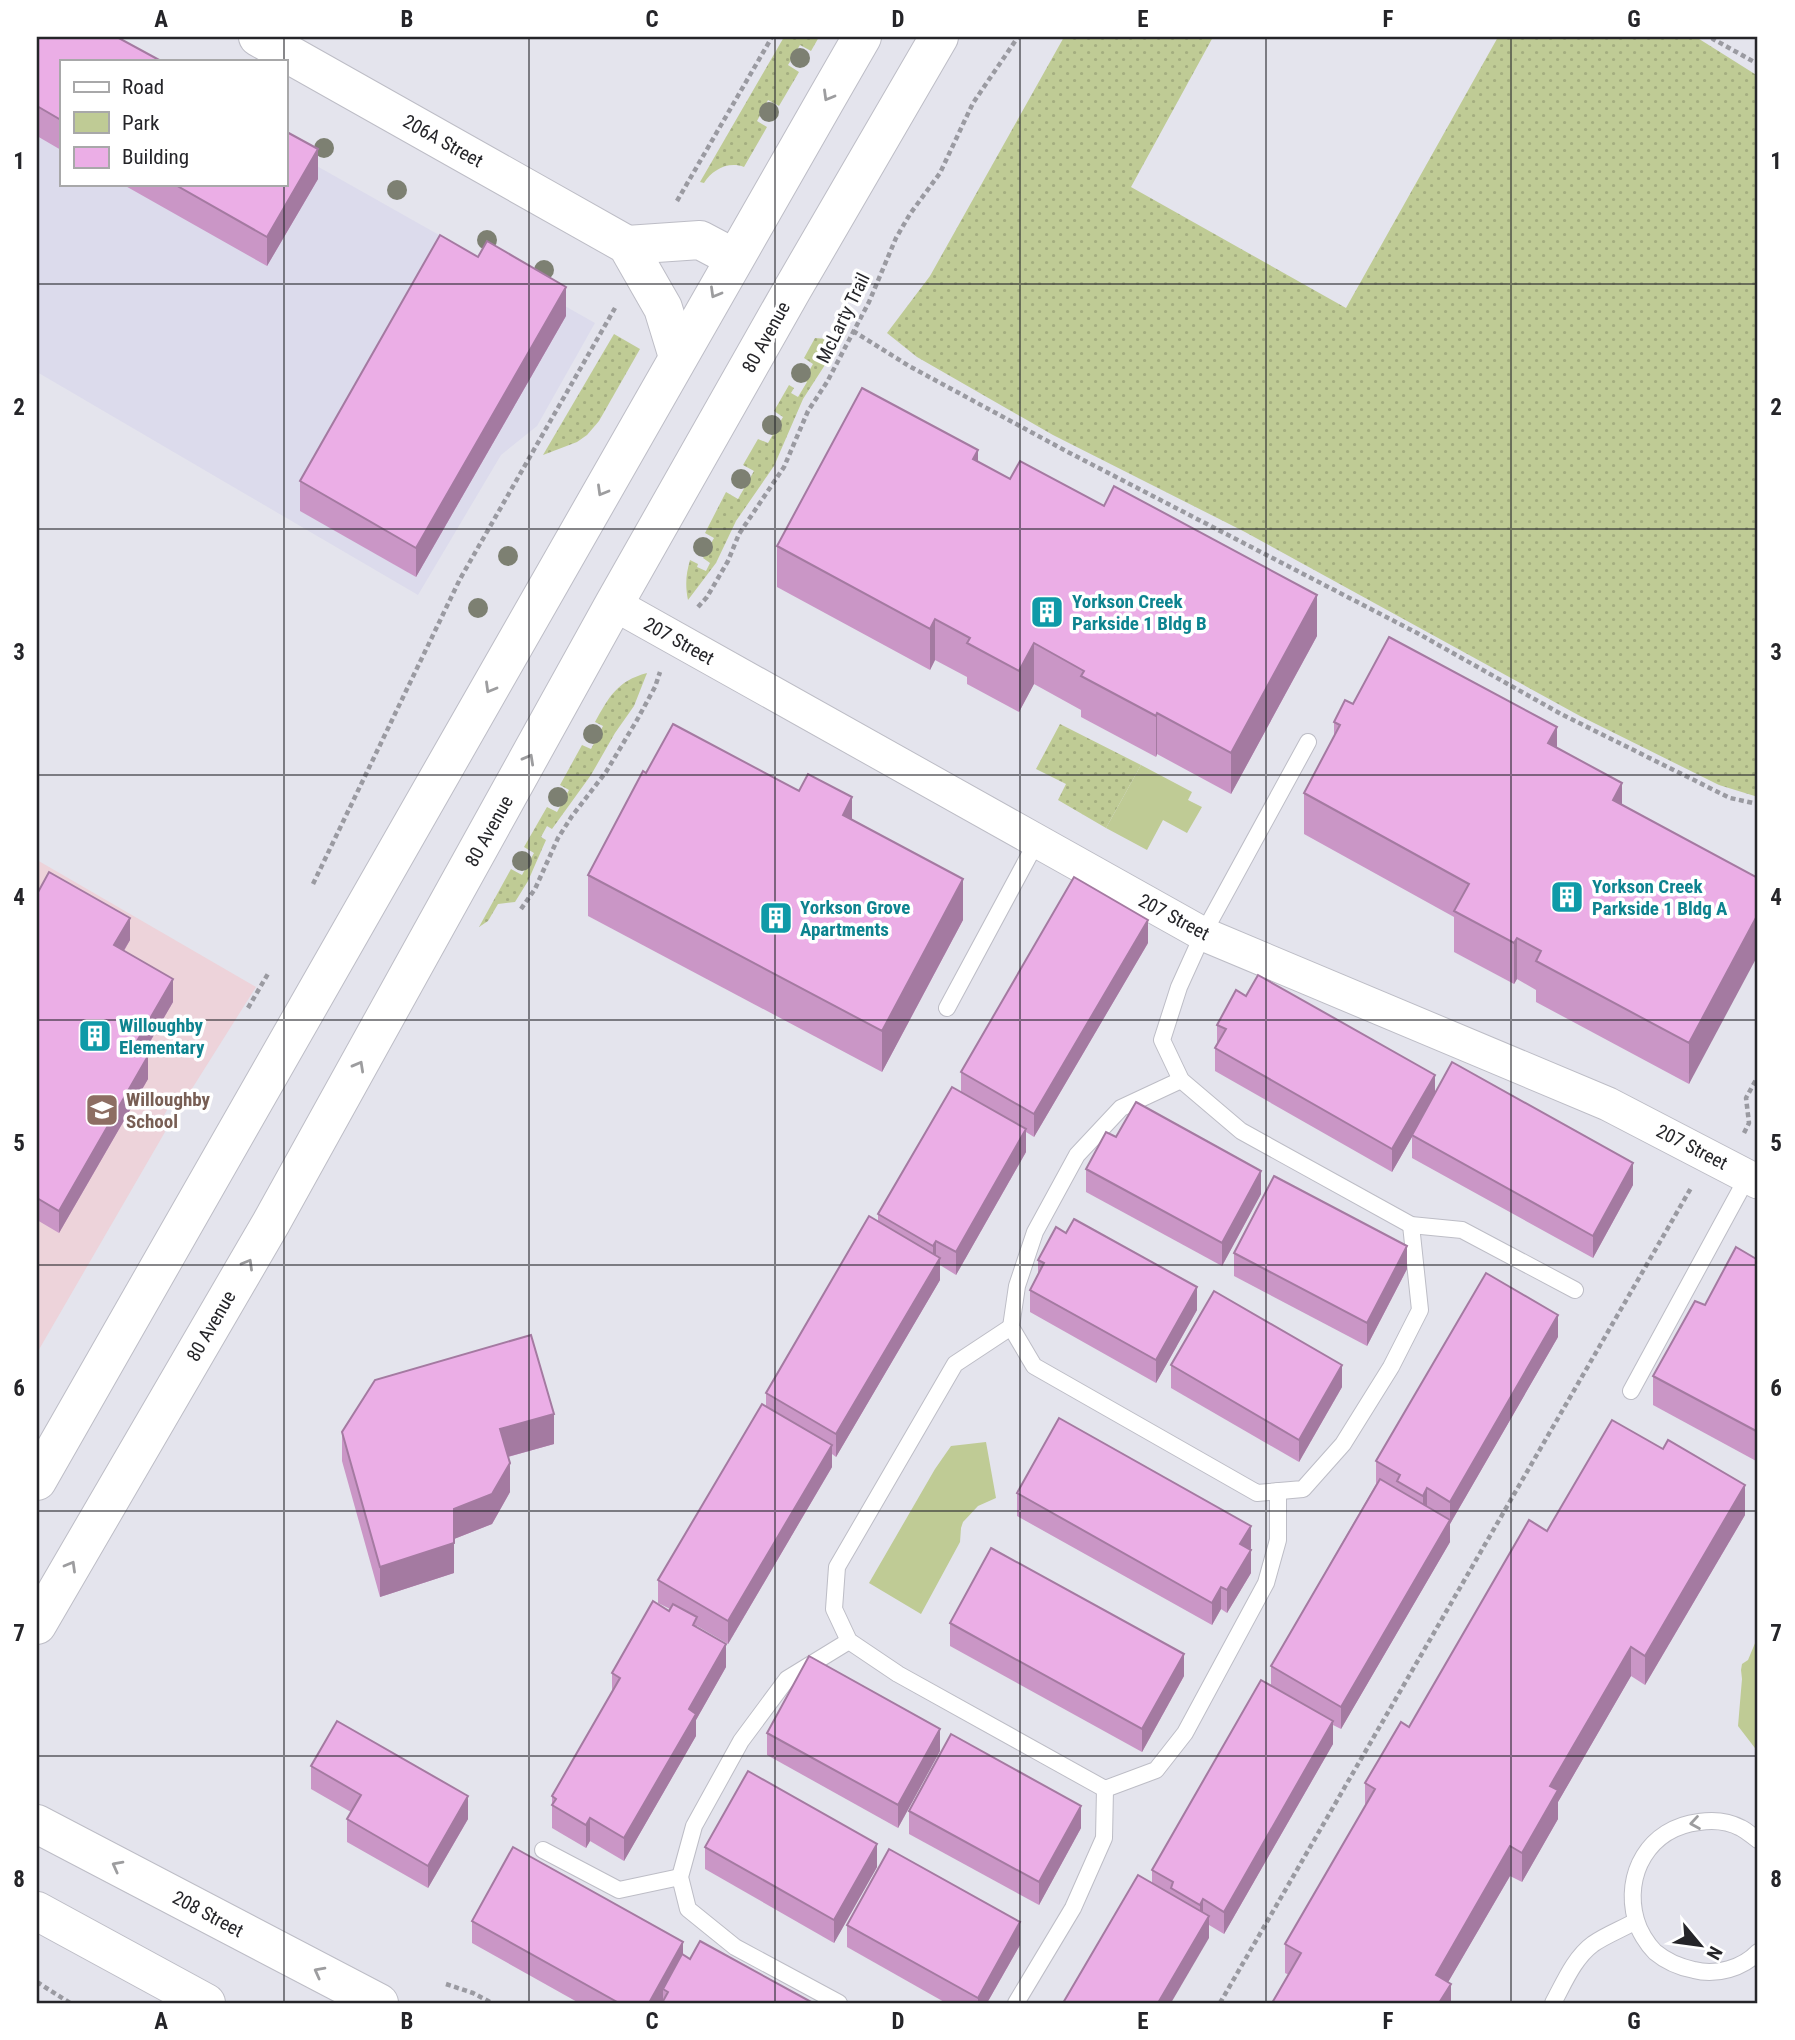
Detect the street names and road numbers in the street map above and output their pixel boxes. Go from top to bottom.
street label: 206A Street [399,110,487,172]
street label: McLarty Trail [811,269,875,367]
street label: 80 Avenue [737,297,795,377]
street label: 207 Street [640,612,718,670]
street label: 80 Avenue [460,791,518,871]
street label: 207 Street [1135,889,1213,945]
street label: 207 Street [1652,1119,1732,1175]
street label: 80 Avenue [182,1286,240,1365]
street label: 208 Street [169,1886,247,1942]

